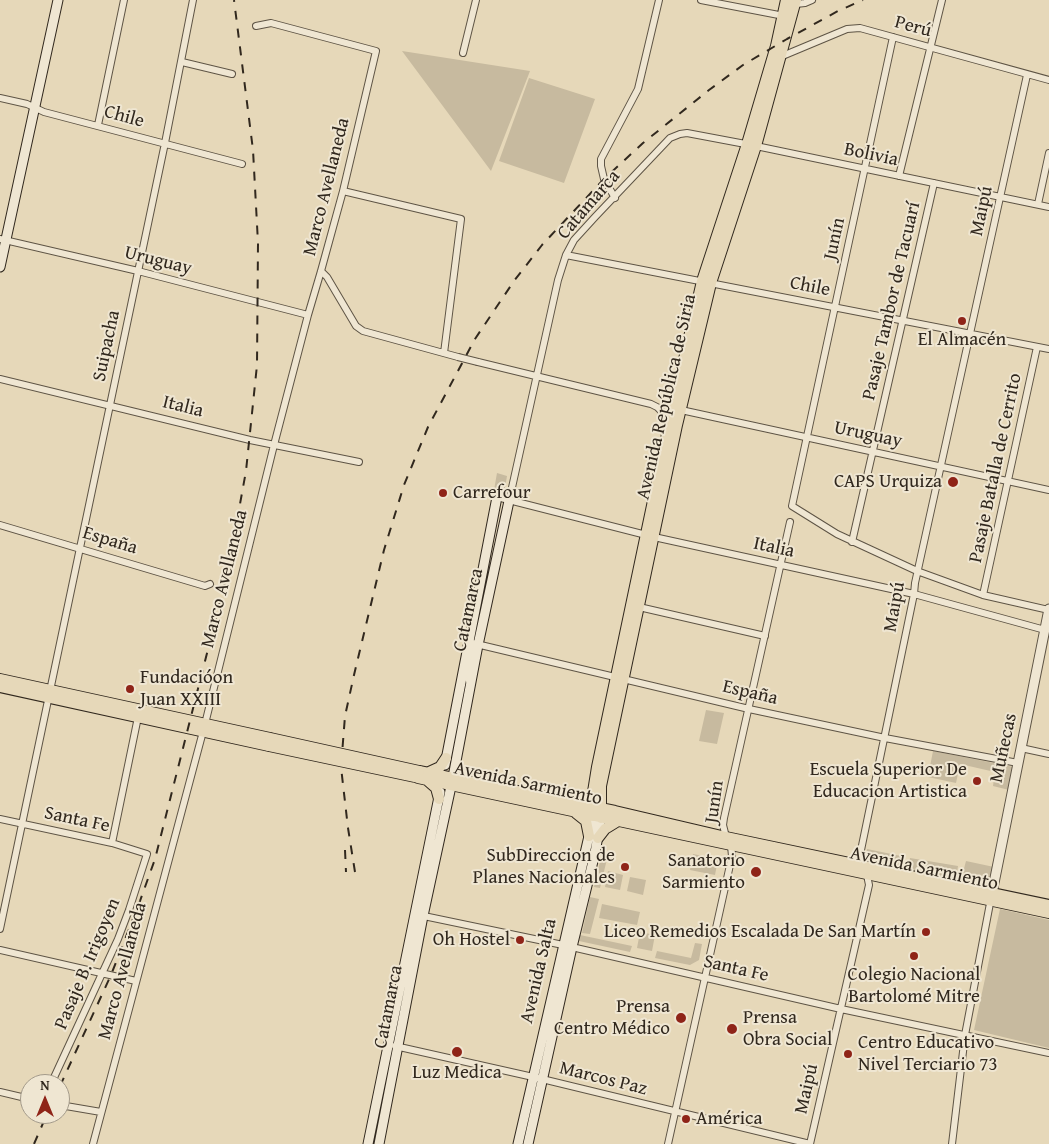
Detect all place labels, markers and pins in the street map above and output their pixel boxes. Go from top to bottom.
marker: El Almacén [956,315,968,327]
place label: El Almacén [918,329,1006,351]
place label: CAPS Urquiza [834,471,942,493]
marker: CAPS Urquiza [946,475,960,489]
place label: Carrefour [453,482,530,504]
marker: Carrefour [437,487,449,499]
place label: Fundacióon Juan XXIII [140,667,233,711]
marker: Fundacióon Juan XXIII [124,683,136,695]
place label: Escuela Superior De Educacion Artistica [810,759,967,803]
marker: Escuela Superior De Educacion Artistica [971,775,983,787]
place label: SubDireccion de Planes Nacionales [473,845,615,889]
place label: Sanatorio Sarmiento [662,850,745,894]
marker: SubDireccion de Planes Nacionales [619,861,631,873]
marker: Sanatorio Sarmiento [749,865,763,879]
place label: Liceo Remedios Escalada De San Martín [604,921,916,943]
marker: Liceo Remedios Escalada De San Martín [920,926,932,938]
place label: Oh Hostel [433,929,510,951]
marker: Oh Hostel [514,934,526,946]
marker: Colegio Nacional Bartolomé Mitre [908,950,920,962]
place label: Colegio Nacional Bartolomé Mitre [848,964,980,1008]
place label: Prensa Centro Médico [554,996,670,1040]
place label: Prensa Obra Social [743,1007,832,1051]
marker: Prensa Centro Médico [674,1011,688,1025]
marker: Prensa Obra Social [725,1022,739,1036]
place label: Centro Educativo Nivel Terciario 73 [858,1032,998,1076]
marker: Luz Medica [450,1045,464,1059]
marker: Centro Educativo Nivel Terciario 73 [842,1048,854,1060]
place label: Luz Medica [412,1062,502,1084]
place label: América [696,1108,763,1130]
marker: América [680,1113,692,1125]

